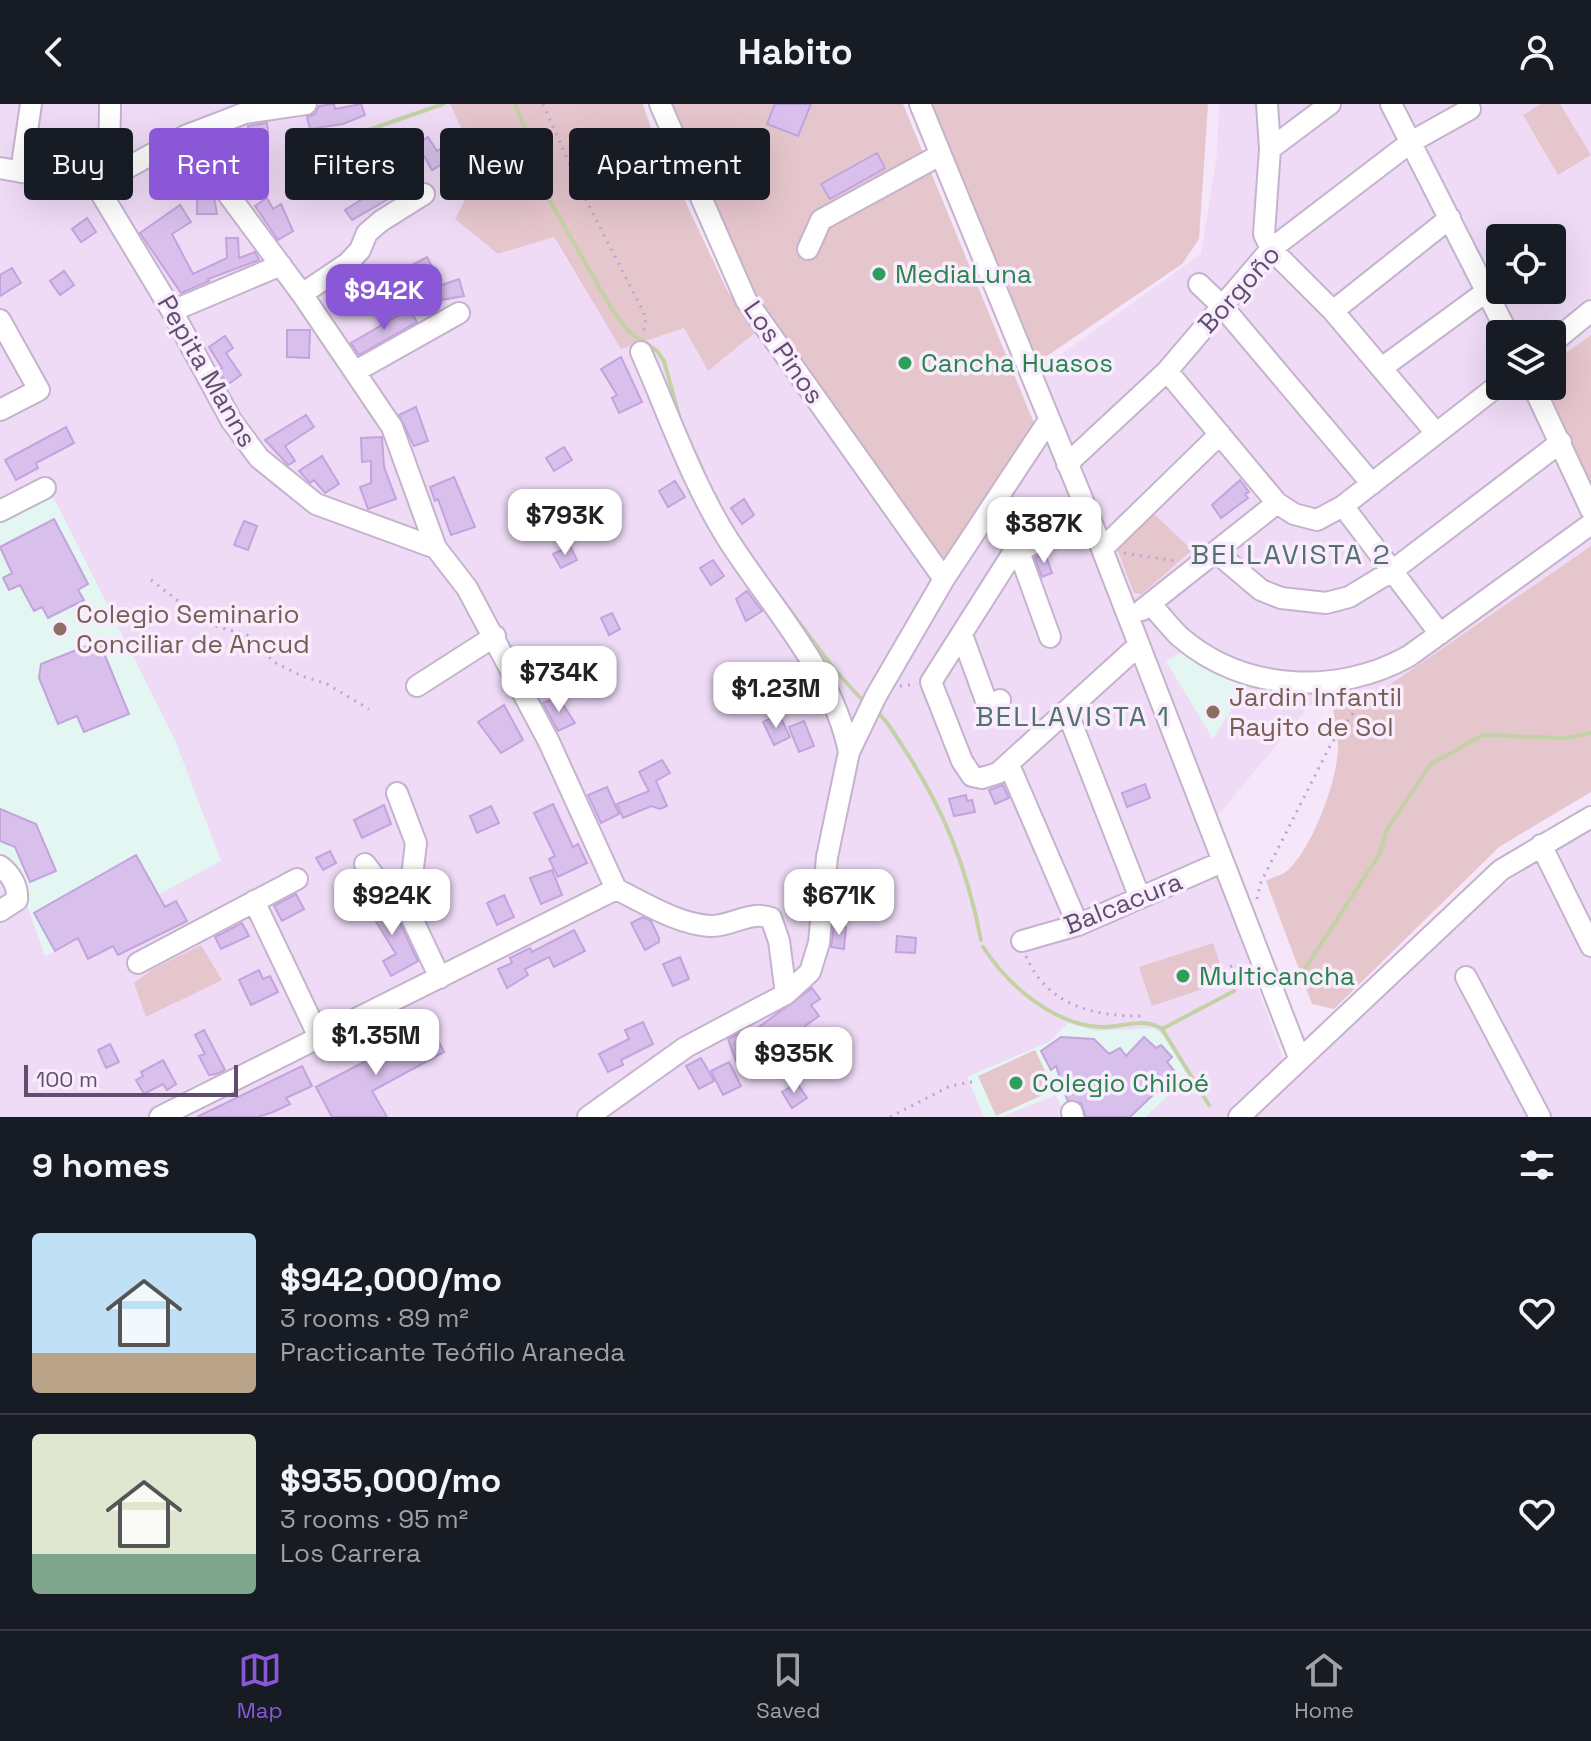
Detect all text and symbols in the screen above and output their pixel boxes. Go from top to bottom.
text: Habito [738,29,853,75]
icon: back [32,30,76,74]
icon: person [1515,30,1559,74]
chip: Buy [24,128,133,200]
chip: Rent [149,128,269,200]
chip: Filters [285,128,424,200]
chip: New [440,128,553,200]
chip: Apartment [569,128,770,200]
map controls [1486,224,1566,400]
button: locate [1486,224,1566,304]
street label: Borgoño [1190,238,1288,340]
place label: MediaLuna [895,257,1032,291]
pin: $942K [328,264,440,332]
marker: MediaLuna [870,265,888,283]
text: $942K [344,273,424,307]
street label: Pepita Manns [150,289,264,453]
street label: Los Pinos [736,294,832,410]
button: layers [1486,320,1566,400]
place label: Cancha Huasos [921,346,1113,380]
marker: Cancha Huasos [896,354,914,372]
pin: $793K [509,489,621,557]
pin: $387K [988,497,1100,565]
text: $793K [526,498,604,532]
text: $387K [1005,506,1083,540]
district label: BELLAVISTA 2 [1190,536,1392,572]
place label: Colegio Seminario Conciliar de Ancud [76,597,310,661]
marker: Colegio Seminario Conciliar de Ancud [51,620,69,638]
pin: $734K [503,646,615,714]
text: $734K [520,655,598,689]
pin: $1.23M [711,662,841,730]
text: $1.23M [731,671,821,705]
place label: Jardin Infantil Rayito de Sol [1229,680,1402,744]
district label: BELLAVISTA 1 [975,698,1171,734]
marker: Jardin Infantil Rayito de Sol [1204,703,1222,721]
street label: Balcacura [1059,864,1187,942]
pin: $924K [336,869,448,937]
pin: $671K [783,869,895,937]
text: $924K [352,878,432,912]
text: $671K [802,878,876,912]
place label: Multicancha [1199,959,1355,993]
marker: Multicancha [1174,967,1192,985]
pin: $1.35M [311,1009,441,1077]
text: $1.35M [331,1018,421,1052]
pin: $935K [738,1027,850,1095]
text: $935K [754,1036,834,1070]
scale bar [24,1061,238,1097]
text: 100 m [36,1065,98,1093]
place label: Colegio Chiloé [1032,1066,1209,1100]
marker: Colegio Chiloé [1007,1074,1025,1092]
icon: filters [1515,1143,1559,1187]
text: 9 homes [32,1144,170,1187]
text: $942,000/mo [280,1258,502,1301]
icon: home [96,1265,192,1361]
icon: heart [1515,1291,1559,1335]
text: 3 rooms · 89 m² [280,1301,469,1335]
text: Practicante Teófilo Araneda [280,1335,625,1369]
text: $935,000/mo [280,1459,501,1502]
icon: home [96,1466,192,1562]
icon: heart [1515,1492,1559,1536]
text: 3 rooms · 95 m² [280,1502,468,1536]
text: Los Carrera [280,1536,421,1570]
tab: Map [237,1648,283,1724]
tab: Saved [756,1648,821,1724]
tab: Home [1294,1648,1354,1724]

